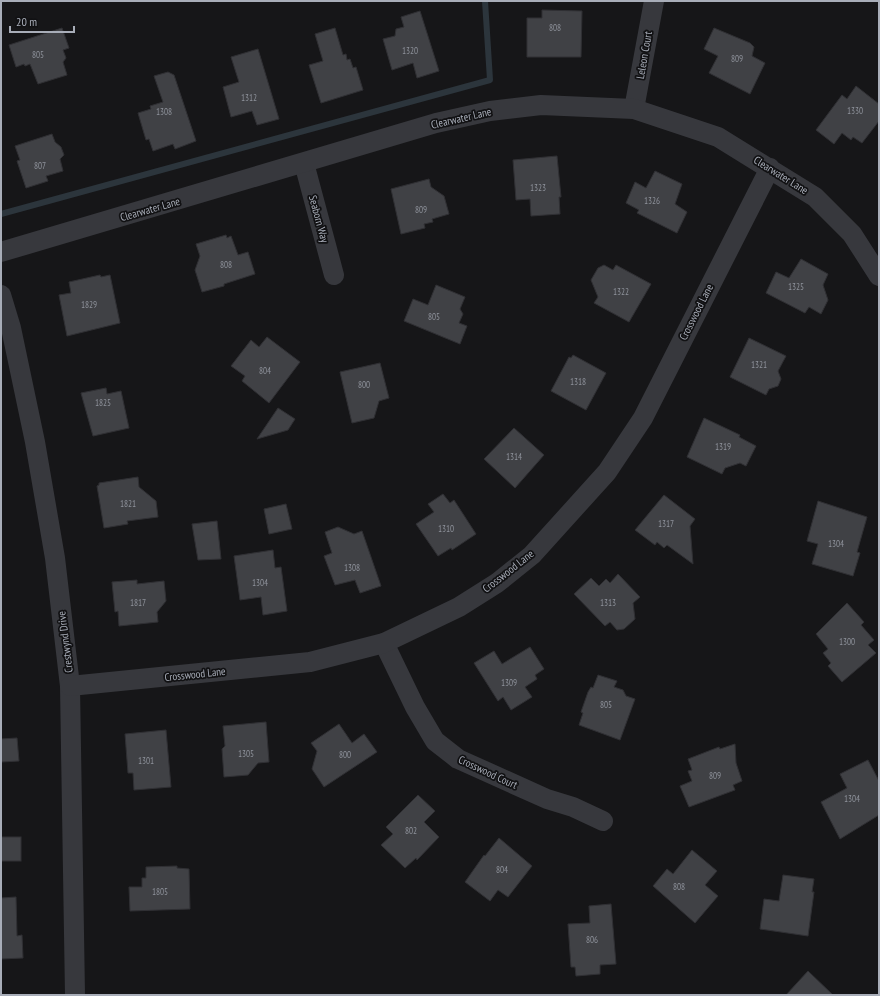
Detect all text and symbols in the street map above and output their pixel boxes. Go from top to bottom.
scale bar [10,8,74,34]
text: 20 m [16,14,37,29]
house number: 808 [549,22,561,33]
street label: Leleon Court [633,30,655,80]
house number: 1320 [402,45,418,56]
house number: 805 [32,49,44,60]
house number: 809 [731,53,743,64]
house number: 1312 [241,92,257,103]
street label: Clearwater Lane [429,104,493,132]
house number: 1330 [847,105,863,116]
house number: 1308 [156,106,172,117]
street label: Clearwater Lane [751,153,811,197]
house number: 807 [34,160,46,171]
house number: 1323 [530,182,546,193]
street label: Clearwater Lane [119,194,182,224]
street label: Seaborn Way [306,194,332,245]
house number: 1326 [644,195,660,206]
house number: 809 [415,204,427,215]
house number: 808 [220,259,232,270]
street label: Crosswood Lane [676,281,716,342]
house number: 1325 [788,281,804,292]
house number: 1322 [613,286,629,297]
house number: 1829 [81,299,97,310]
house number: 805 [428,311,440,322]
house number: 1321 [751,359,767,370]
house number: 804 [259,365,271,376]
house number: 1318 [570,376,586,387]
house number: 800 [358,379,370,390]
house number: 1825 [95,397,111,408]
house number: 1319 [715,441,731,452]
house number: 1314 [506,451,522,462]
house number: 1821 [120,498,136,509]
house number: 1317 [658,518,674,529]
house number: 1310 [438,523,454,534]
house number: 1304 [828,538,844,549]
street label: Crosswood Lane [480,546,537,595]
house number: 1308 [344,562,360,573]
house number: 1304 [252,577,268,588]
house number: 1817 [130,597,146,608]
house number: 1313 [600,597,616,608]
street label: Crestwynd Drive [54,610,76,674]
house number: 1300 [839,636,855,647]
street label: Crosswood Lane [164,664,227,684]
house number: 1309 [501,677,517,688]
house number: 805 [600,699,612,710]
house number: 1305 [238,748,254,759]
house number: 800 [339,749,351,760]
street label: Crosswood Court [456,752,520,792]
house number: 1301 [138,755,154,766]
house number: 809 [709,770,721,781]
house number: 1304 [844,793,860,804]
house number: 802 [405,825,417,836]
house number: 804 [496,864,508,875]
house number: 808 [673,881,685,892]
house number: 1805 [152,886,168,897]
house number: 806 [586,934,598,945]

